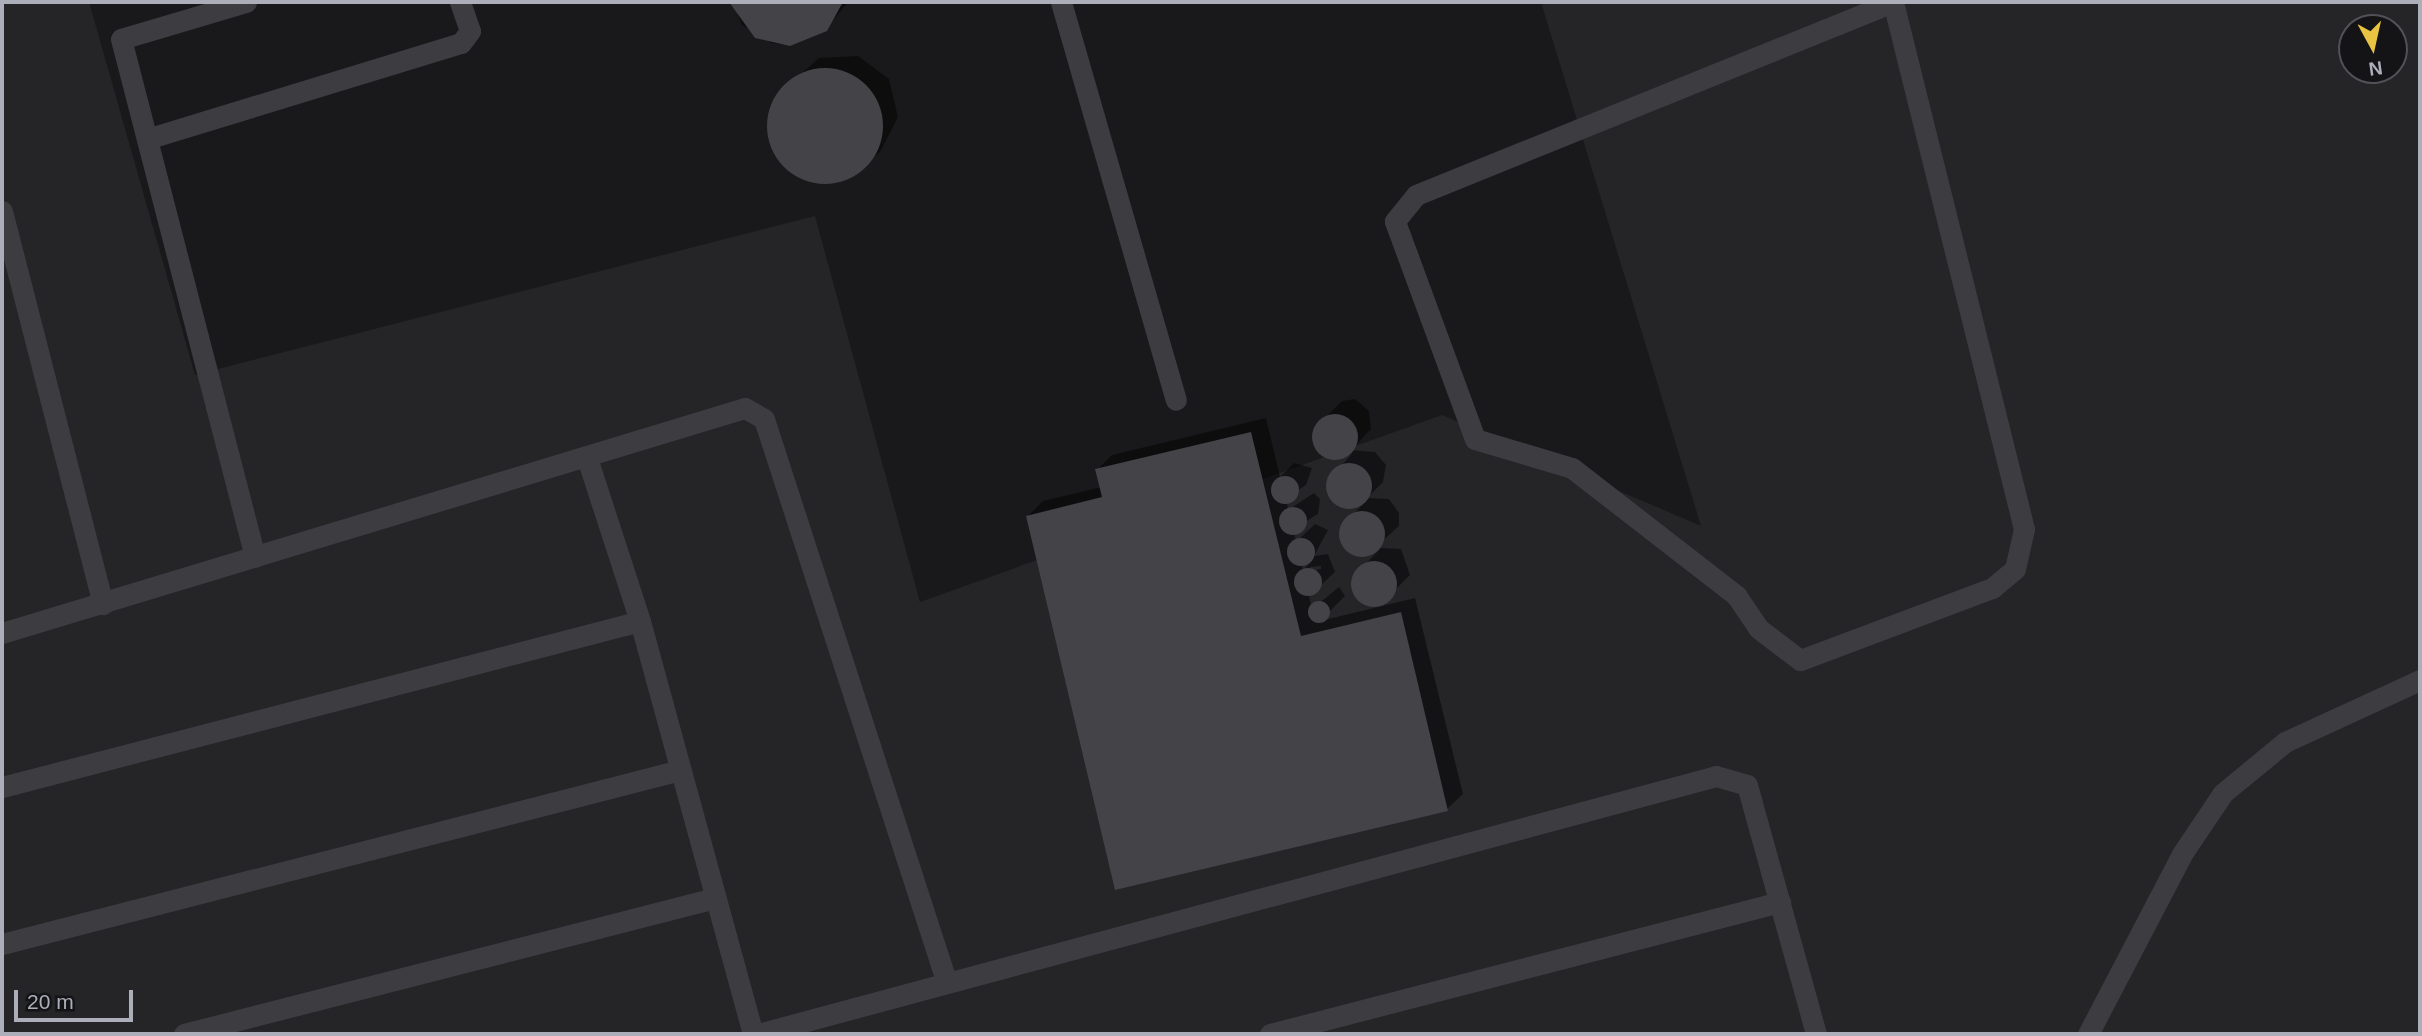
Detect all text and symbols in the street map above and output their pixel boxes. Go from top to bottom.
north arrow [2338,14,2408,84]
text: N [2367,57,2384,80]
scale bar [18,976,136,1020]
text: 20 m [27,990,74,1013]

